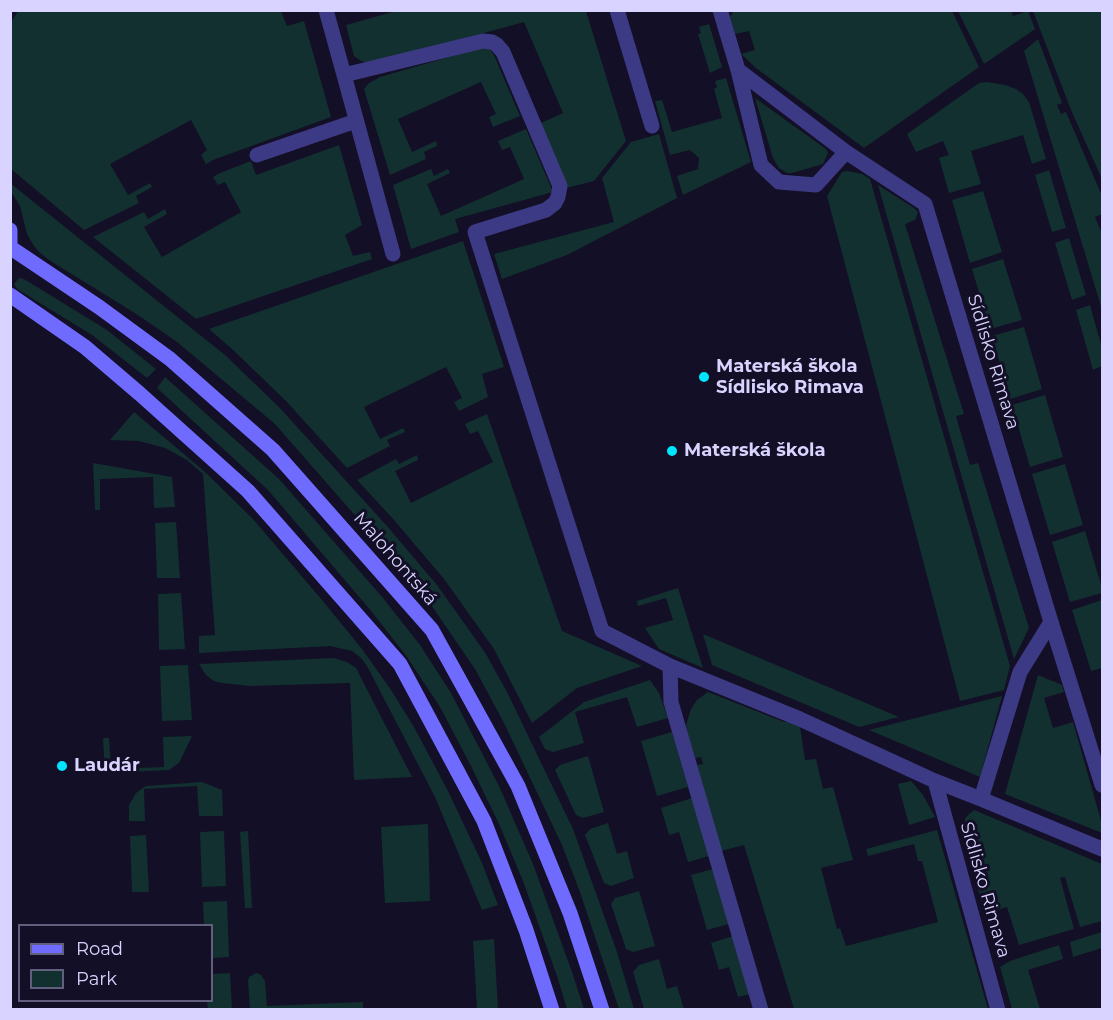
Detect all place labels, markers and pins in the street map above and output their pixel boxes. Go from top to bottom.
place label: Materská škola Sídlisko Rimava [716,356,864,398]
marker: Materská škola Sídlisko Rimava [697,370,711,384]
place label: Materská škola [684,440,826,462]
marker: Materská škola [665,444,679,458]
place label: Laudár [74,755,140,777]
marker: Laudár [55,759,69,773]

